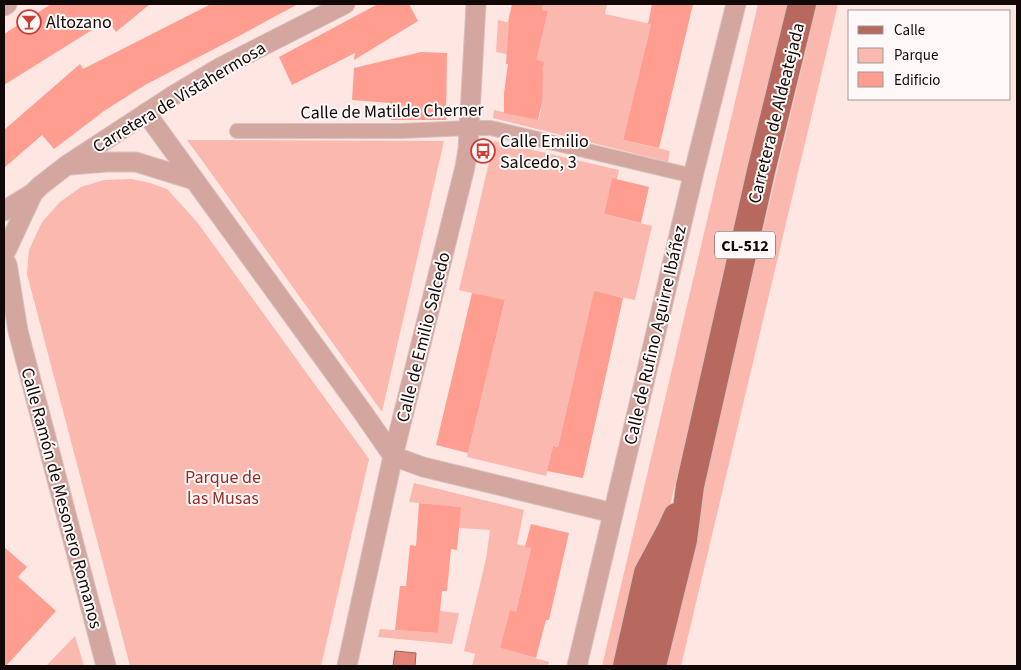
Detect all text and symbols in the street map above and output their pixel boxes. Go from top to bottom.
bar icon: Altozano [16,9,42,35]
place label: Altozano [46,10,112,35]
legend [848,10,1011,100]
street label: Carretera de Aldeatejada [742,20,811,206]
text: Calle [894,20,925,41]
street label: Carretera de Vistahermosa [88,36,271,159]
text: Parque [894,45,938,66]
text: Edificio [894,70,941,91]
street label: Calle de Matilde Cherner [300,97,485,126]
place label: Calle Emilio Salcedo, 3 [500,129,589,175]
bus stop icon: Calle Emilio Salcedo, 3 [470,138,496,164]
street label: Calle de Rufino Aguirre Ibáñez [618,223,693,447]
road number: CL-512 [715,232,775,258]
street label: Calle de Emilio Salcedo [390,249,457,425]
street label: Calle Ramón de Mesonero Romanos [15,365,108,631]
park label: Parque de las Musas [185,465,261,511]

